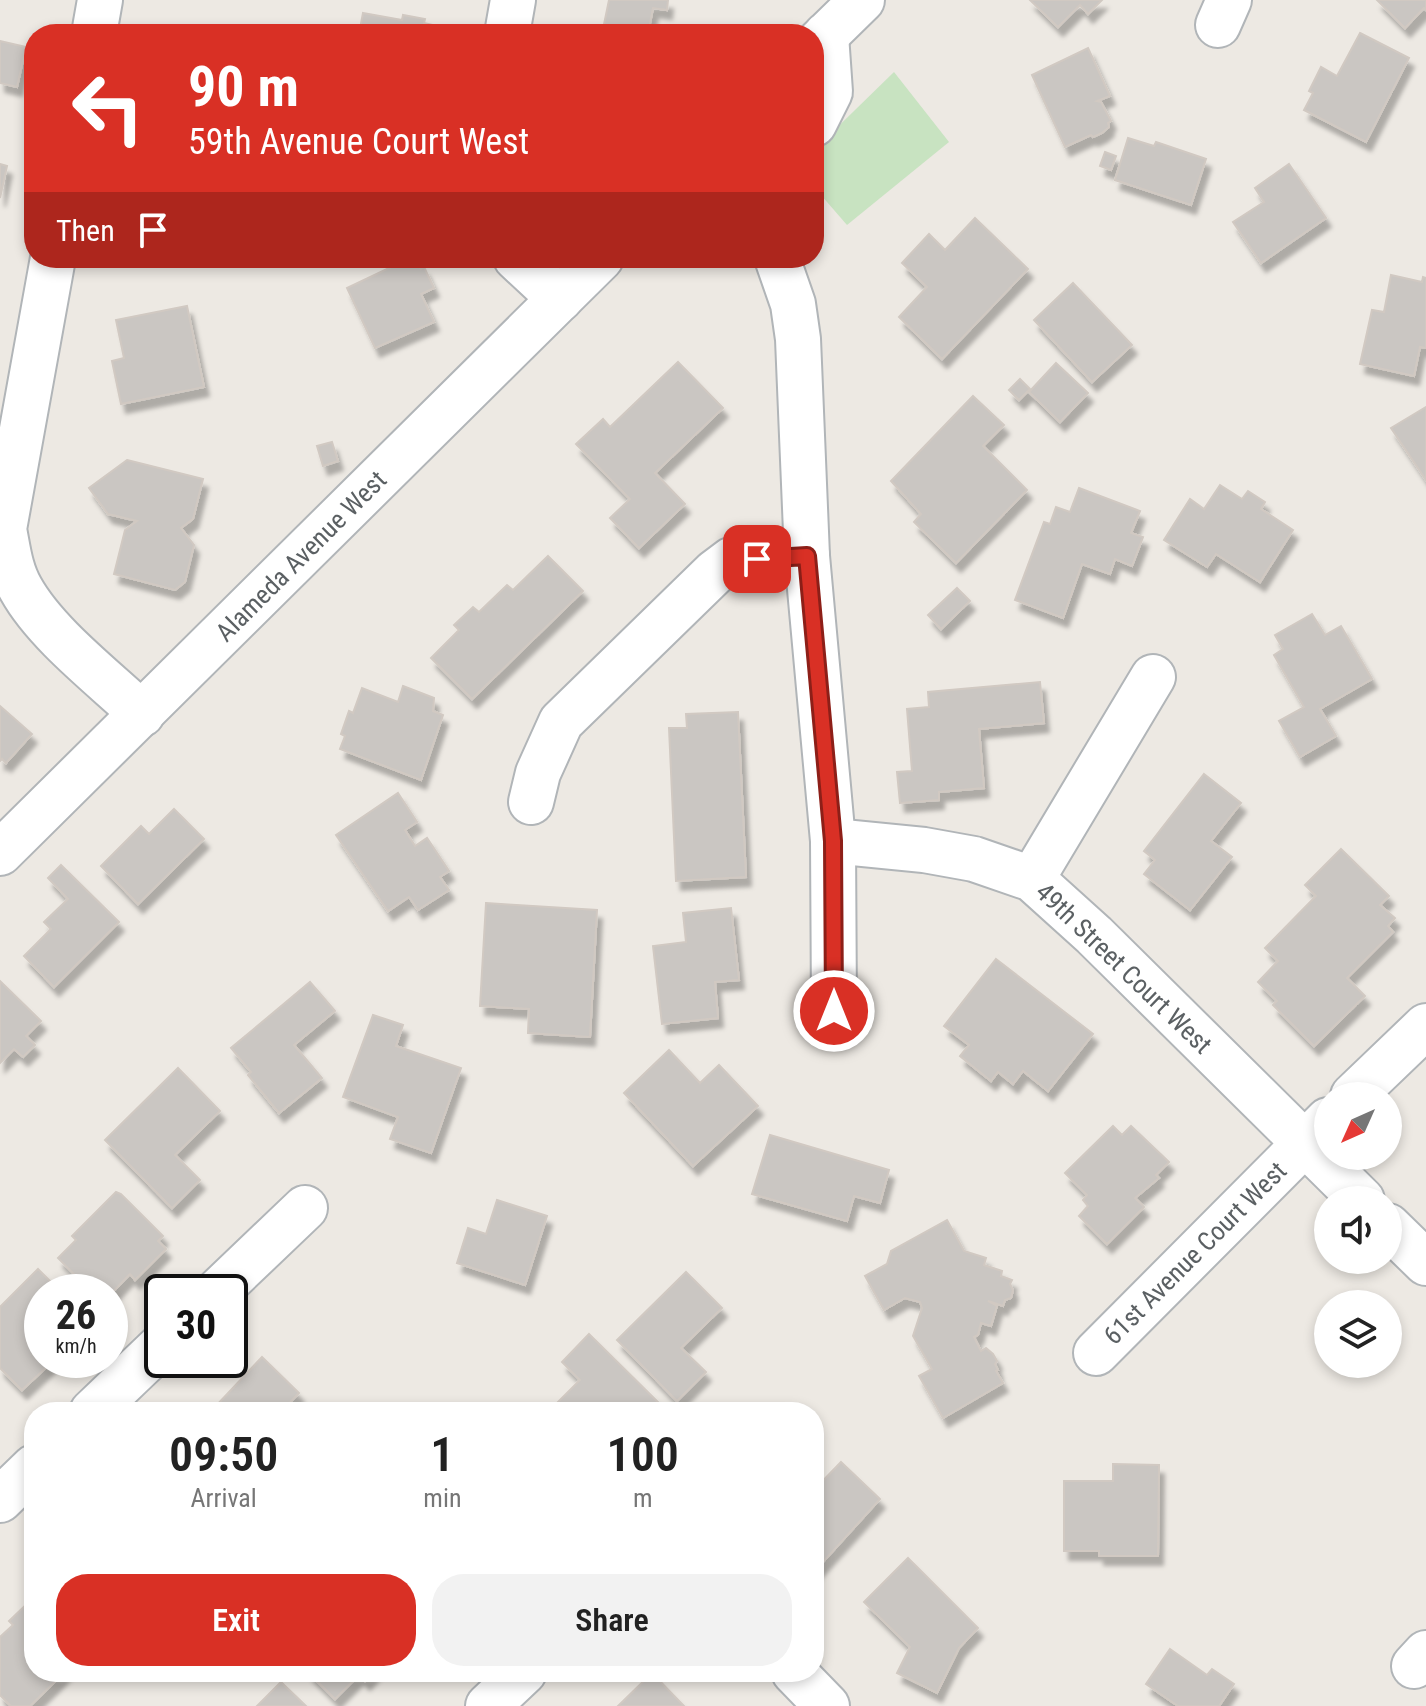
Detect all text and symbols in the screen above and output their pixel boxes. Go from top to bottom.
text: 90 m [188,54,299,120]
icon: left [56,56,160,160]
text: 59th Avenue Court West [188,121,529,163]
icon: arrive [131,208,175,252]
text: Then [56,213,115,248]
street label: Alameda Avenue West [210,465,392,647]
pin [723,525,791,593]
icon: arrive [735,537,779,581]
street label: 49th Street Court West [1030,876,1218,1060]
position arrow [792,969,876,1053]
north arrow [1314,1082,1402,1170]
map controls [1314,1082,1402,1378]
street label: 61st Avenue Court West [1098,1156,1292,1350]
button: sound [1314,1186,1402,1274]
speed limit sign: 30 [144,1274,248,1378]
button: layers [1314,1290,1402,1378]
text: 26 [56,1292,96,1339]
text: km/h [55,1334,97,1358]
text: 09:50 [169,1426,278,1483]
text: 1 [430,1426,454,1483]
text: 100 [607,1426,679,1483]
text: Arrival [191,1483,257,1513]
text: min [423,1483,461,1513]
text: m [633,1483,653,1513]
button: Exit [56,1574,416,1666]
button: Share [432,1574,792,1666]

